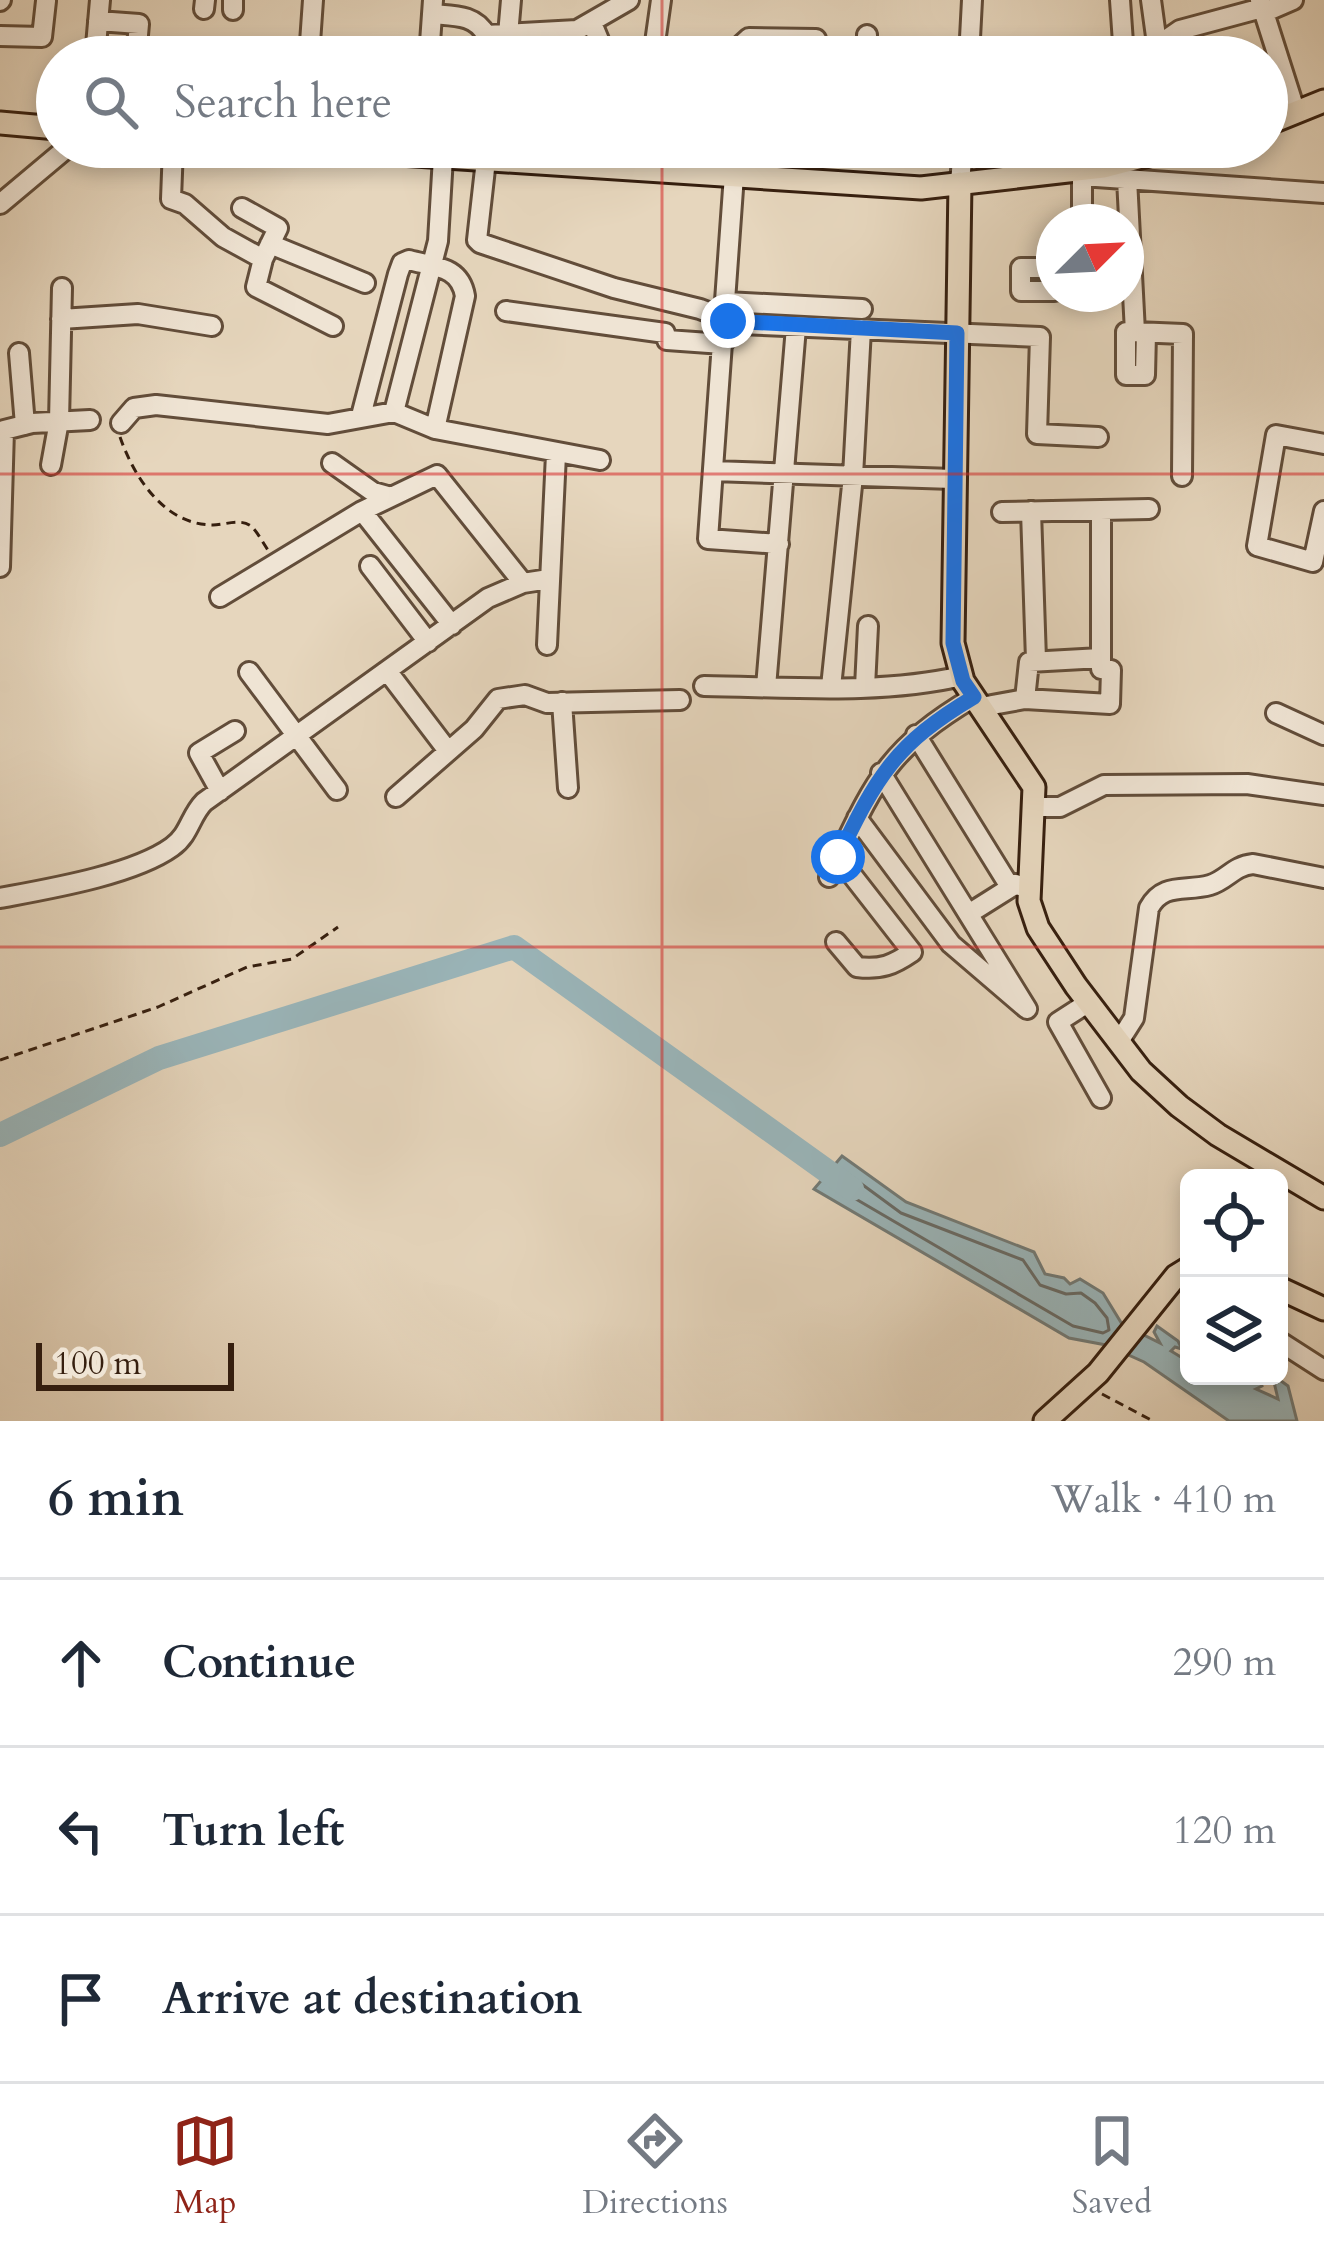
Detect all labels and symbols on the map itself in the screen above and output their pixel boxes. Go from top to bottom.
north arrow [1036,204,1144,312]
route end [701,294,755,348]
route start [811,830,865,884]
scale bar [36,1337,234,1390]

